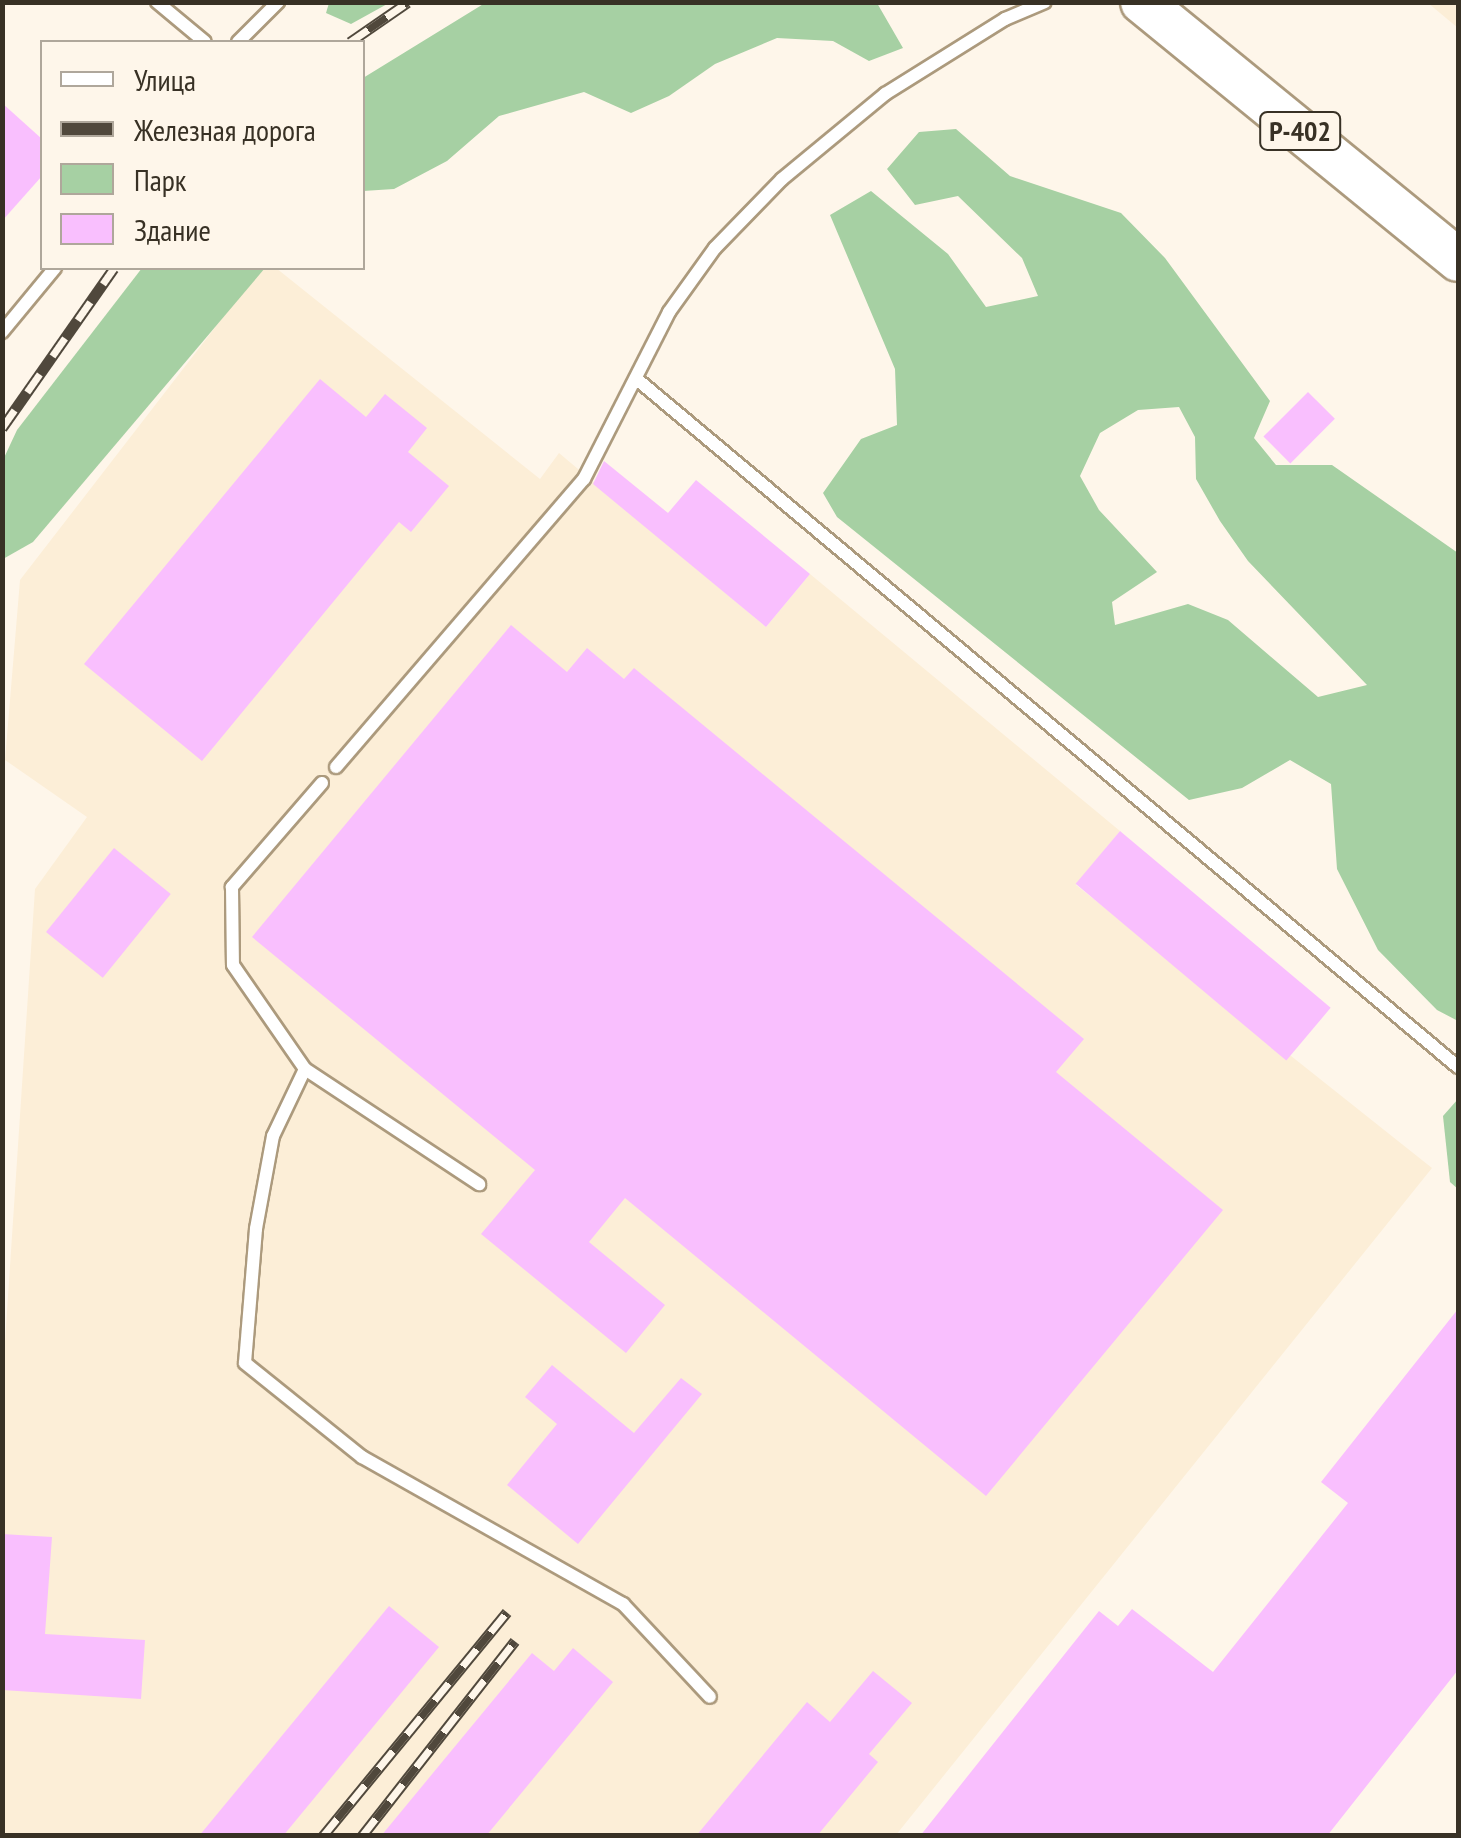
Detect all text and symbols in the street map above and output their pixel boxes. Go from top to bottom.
legend [40,40,365,270]
text: Улица [134,60,196,99]
road number: Р-402 [1258,108,1342,154]
text: Железная дорога [134,110,316,149]
text: Парк [134,160,186,199]
text: Здание [134,210,211,249]

